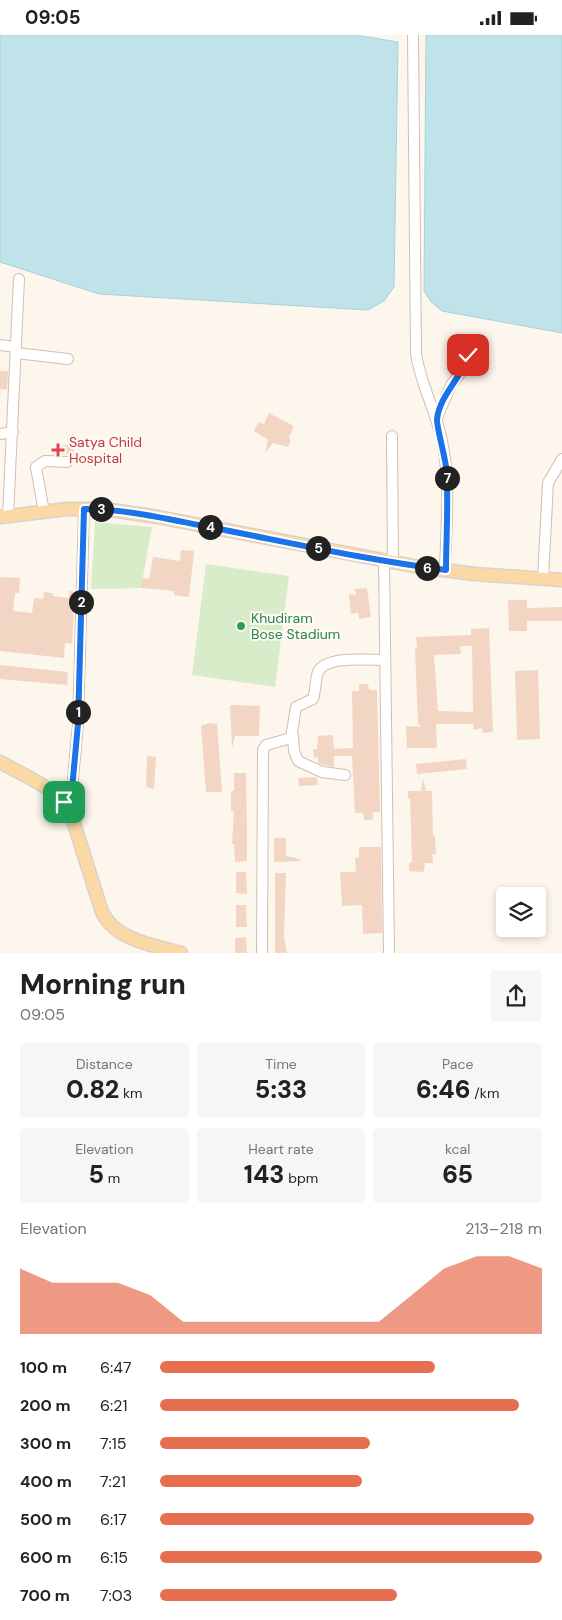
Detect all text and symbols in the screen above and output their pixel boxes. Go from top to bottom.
text: 09:05 [25,5,80,30]
pin [447,334,489,376]
icon: check [454,341,482,369]
place label: Satya Child Hospital [69,433,142,467]
marker: Satya Child Hospital [51,443,65,457]
pin: 7 [434,465,460,491]
text: 7 [444,469,451,487]
pin: 3 [88,497,114,521]
text: 3 [97,500,106,518]
pin: 4 [198,515,222,539]
text: 4 [206,518,215,536]
pin: 5 [306,535,330,561]
text: 5 [314,539,323,557]
pin: 6 [414,555,440,581]
text: 6 [423,559,432,577]
pin: 2 [68,589,94,615]
text: 2 [77,593,86,611]
place label: Khudiram Bose Stadium [251,609,340,643]
marker: Khudiram Bose Stadium [235,620,247,632]
pin: 1 [66,699,90,725]
text: 1 [76,703,81,721]
pin [43,781,85,823]
icon: arrive [50,788,78,816]
map controls [496,887,546,937]
button: layers [496,887,546,937]
text: Morning run [20,966,186,1003]
button: share [490,970,542,1022]
text: 09:05 [20,1004,65,1025]
text: Distance [76,1055,133,1073]
text: Time [265,1055,297,1073]
text: Pace [442,1055,473,1073]
text: 0.82 [66,1073,119,1106]
text: 5:33 [255,1073,307,1106]
text: 6:46 [416,1073,471,1106]
text: km [119,1084,143,1102]
text: /km [471,1084,499,1102]
text: Elevation [75,1140,134,1158]
text: Heart rate [248,1140,314,1158]
text: kcal [445,1140,470,1158]
text: 5 [88,1158,104,1191]
text: 143 [244,1158,284,1191]
text: 65 [442,1158,473,1191]
text: m [104,1169,120,1187]
text: bpm [284,1169,318,1187]
text: Elevation [20,1218,87,1239]
text: 213–218 m [465,1218,542,1239]
text: 100 m [20,1357,67,1378]
text: 6:47 [100,1357,132,1378]
text: 200 m [20,1395,71,1416]
text: 6:21 [100,1395,128,1416]
text: 300 m [20,1433,71,1454]
text: 7:15 [100,1433,127,1454]
text: 400 m [20,1471,72,1492]
text: 7:21 [100,1471,126,1492]
text: 500 m [20,1509,71,1530]
text: 6:17 [100,1509,127,1530]
text: 600 m [20,1547,72,1568]
text: 6:15 [100,1547,128,1568]
text: 700 m [20,1585,70,1606]
text: 7:03 [100,1585,132,1606]

